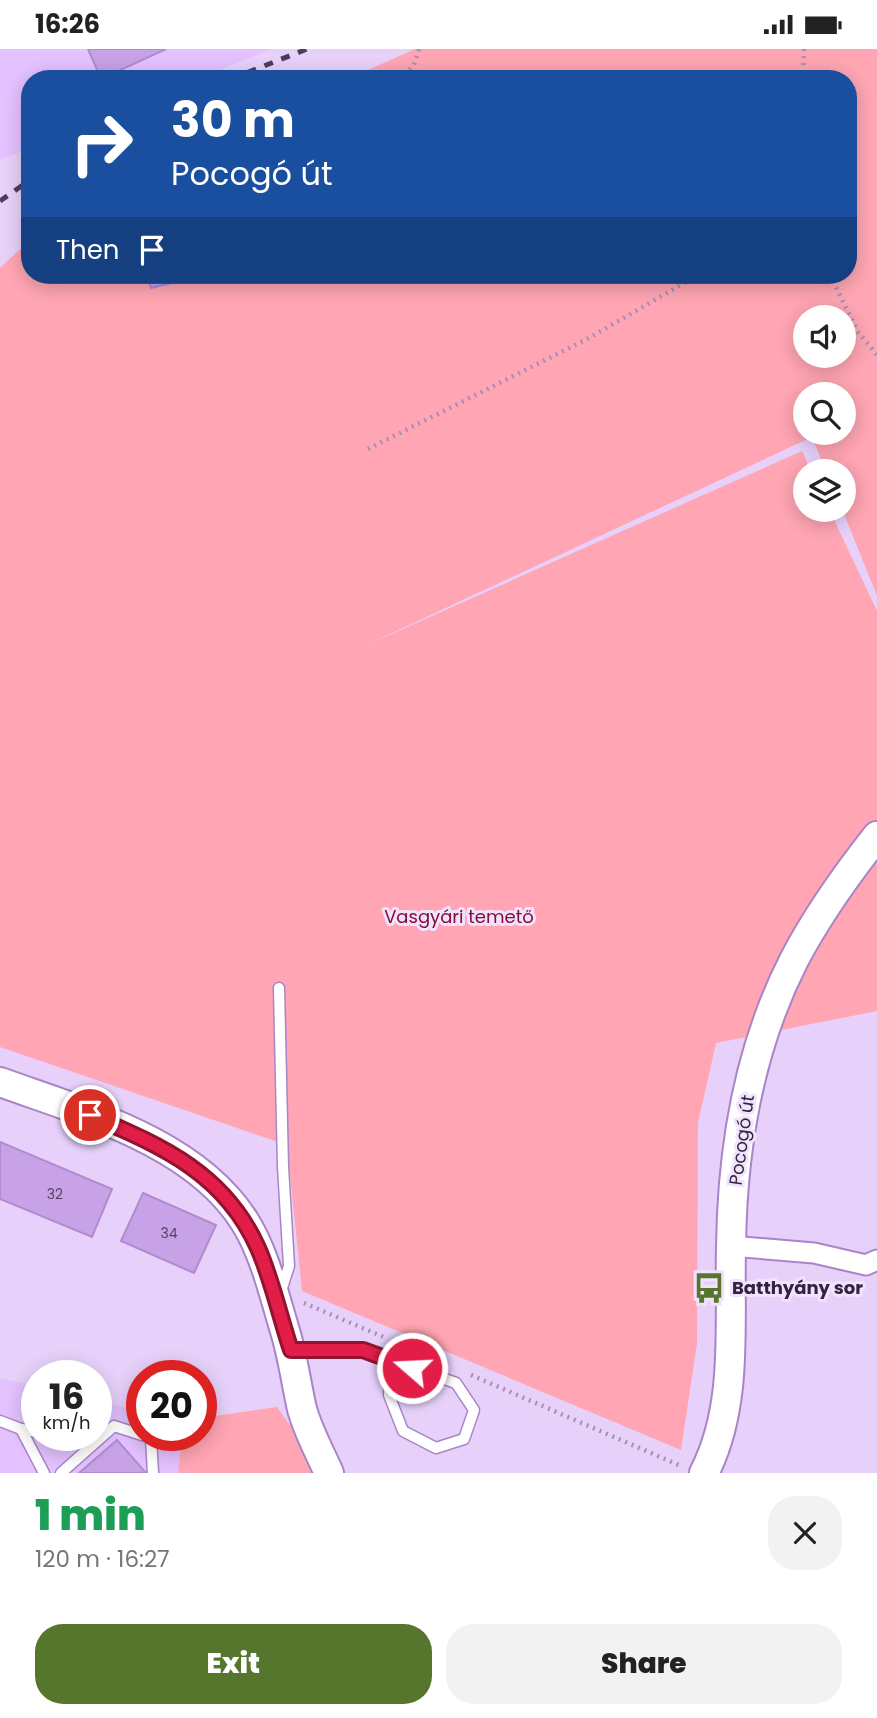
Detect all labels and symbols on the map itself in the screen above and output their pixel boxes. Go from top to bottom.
park label: Vasgyári temető [384,904,534,929]
pin [60,1085,120,1145]
street label: Pocogó út [723,1093,760,1187]
house number: 32 [47,1184,63,1204]
house number: 34 [160,1223,178,1243]
bus stop icon: Batthyány sor [692,1271,726,1305]
place label: Batthyány sor [732,1275,863,1300]
position arrow [375,1331,449,1405]
speed limit sign: 20 [126,1360,217,1451]

